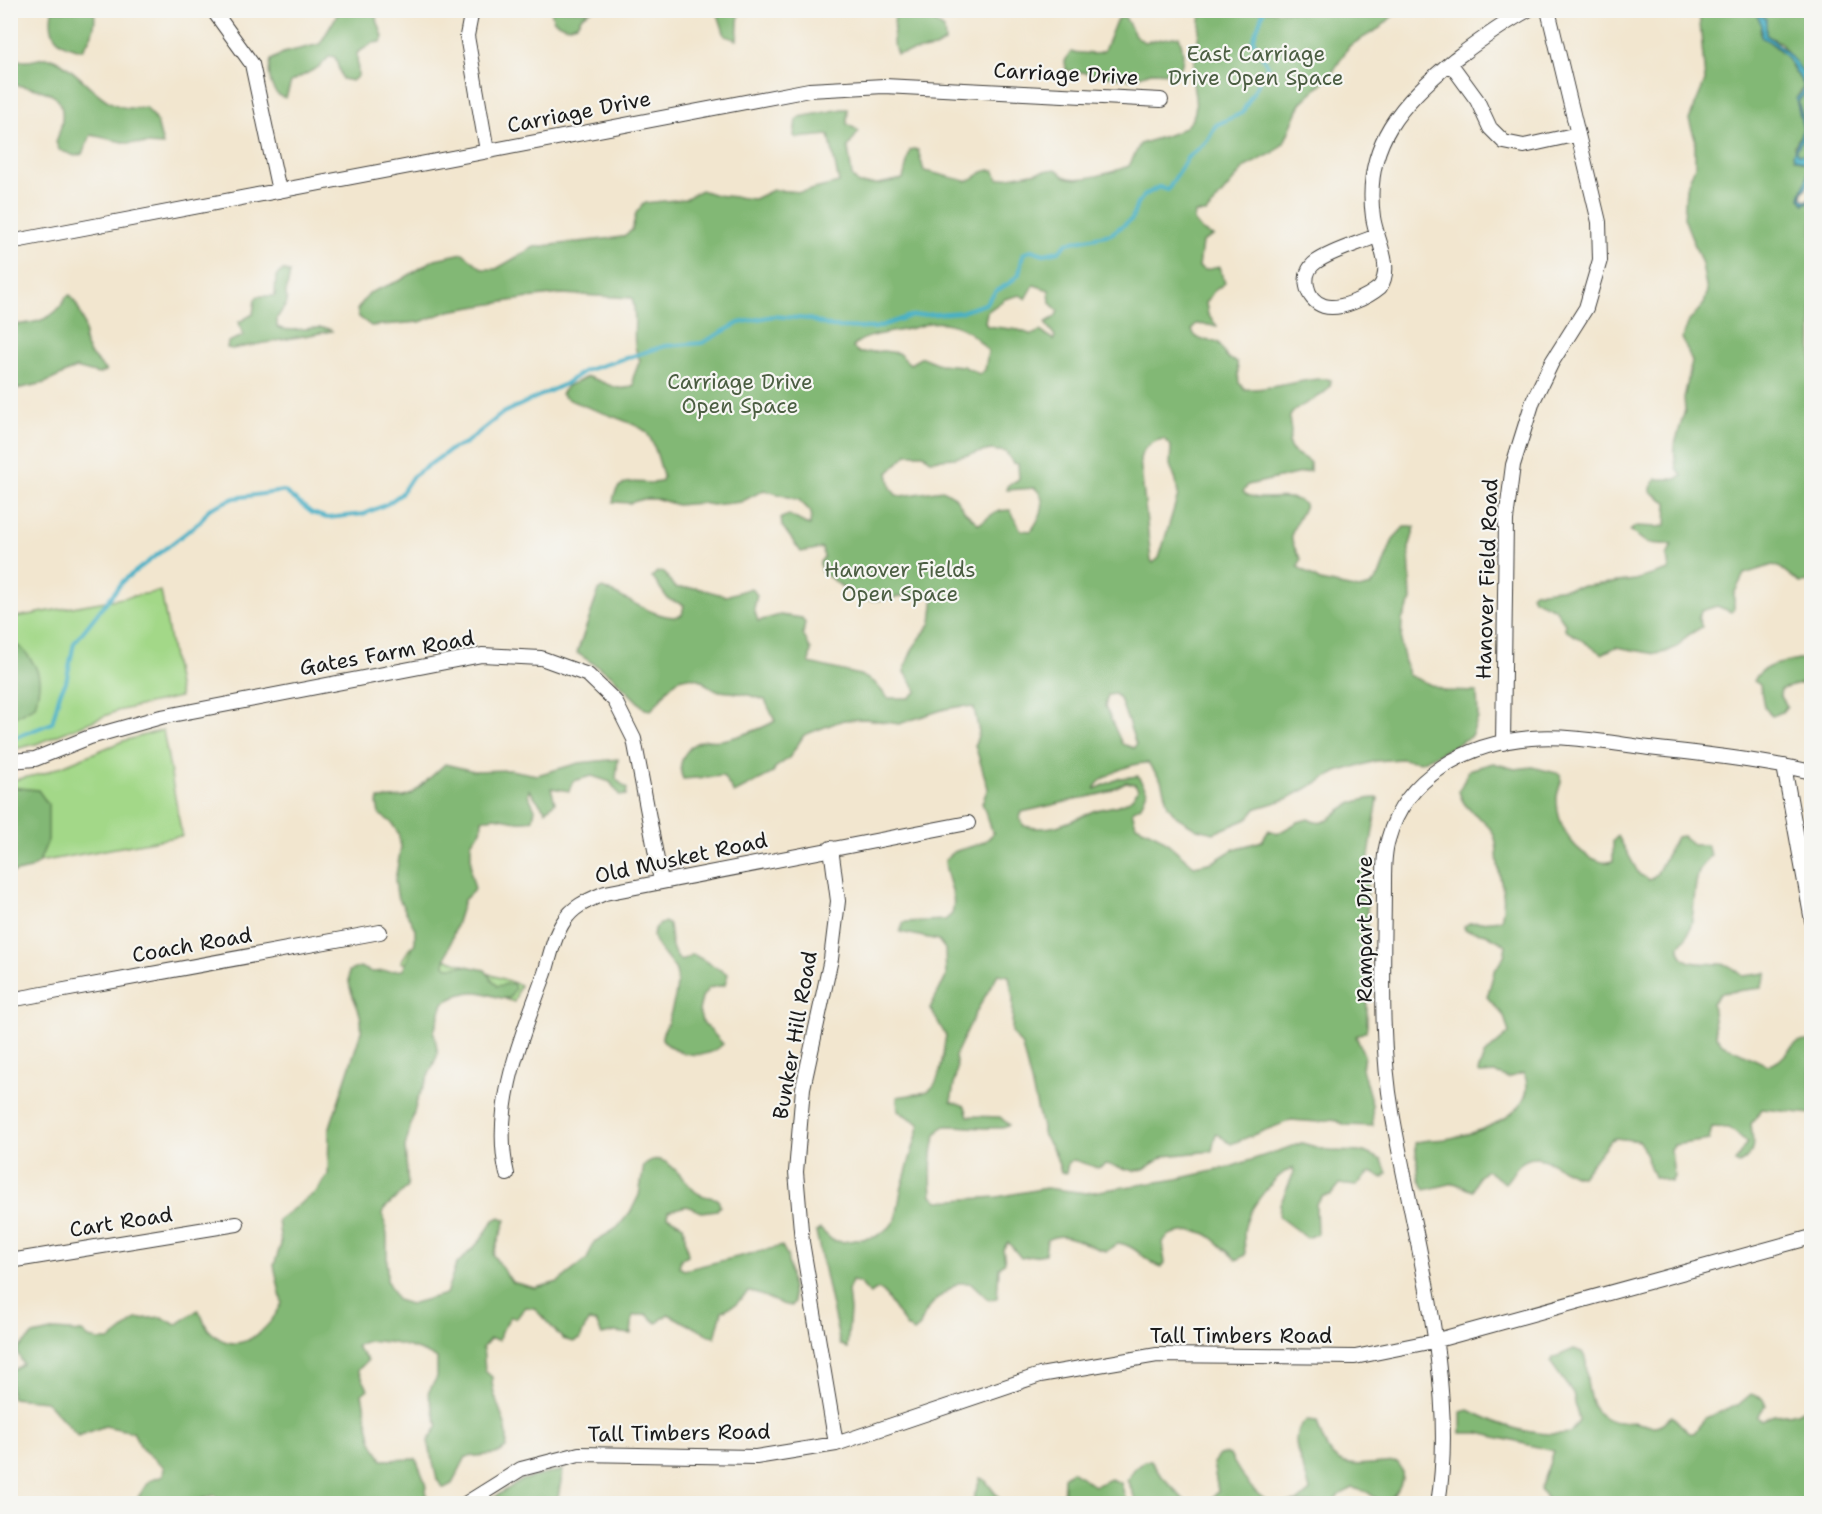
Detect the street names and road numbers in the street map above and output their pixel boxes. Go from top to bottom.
street label: Carriage Drive [993,56,1139,92]
street label: Carriage Drive [505,84,653,140]
street label: Hanover Field Road [1470,478,1504,680]
street label: Gates Farm Road [297,624,477,682]
street label: Old Musket Road [592,826,770,890]
street label: Rampart Drive [1351,856,1379,1002]
street label: Coach Road [130,921,254,969]
street label: Bunker Hill Road [766,949,824,1121]
street label: Cart Road [68,1200,174,1244]
street label: Tall Timbers Road [1150,1322,1332,1350]
street label: Tall Timbers Road [587,1417,771,1449]

